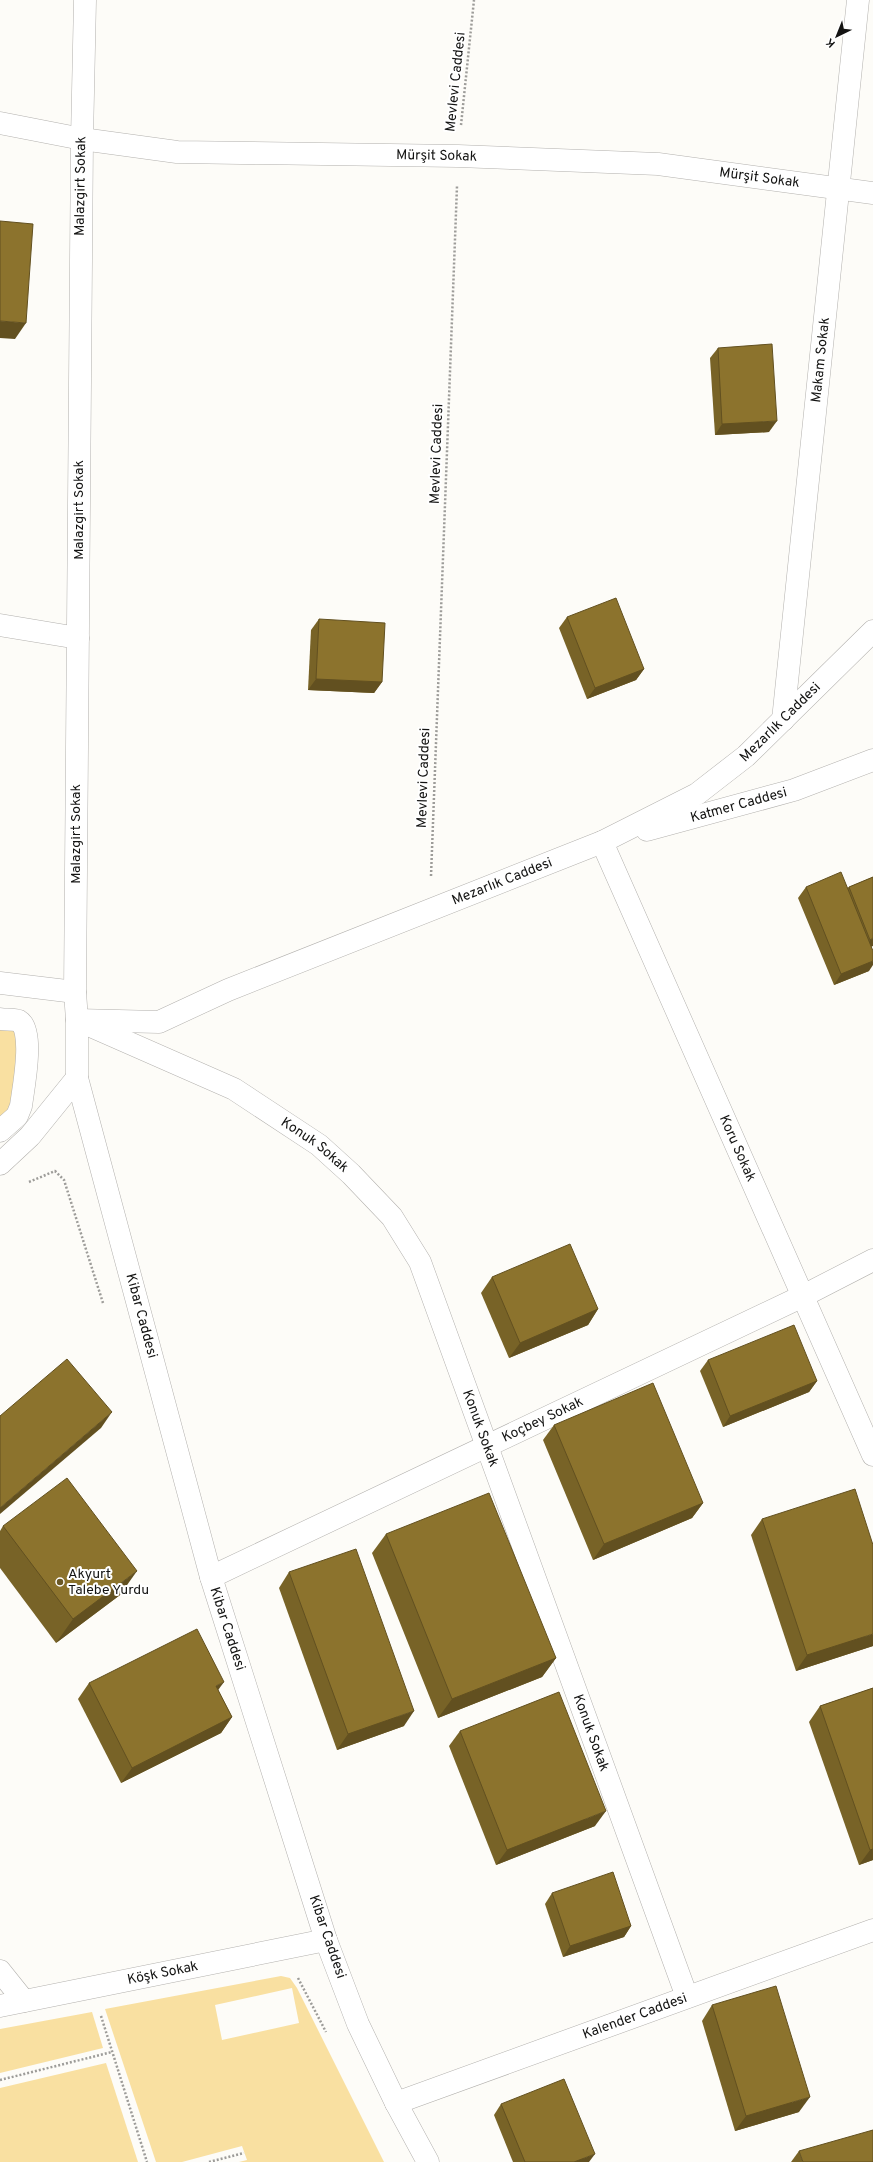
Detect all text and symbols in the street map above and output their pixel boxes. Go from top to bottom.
north arrow [817,16,857,56]
street label: Mevlevi Caddesi [442,31,470,133]
text: K [823,35,838,50]
street label: Malazgirt Sokak [72,136,90,236]
street label: Mürşit Sokak [396,147,477,165]
street label: Mürşit Sokak [718,164,801,192]
street label: Makam Sokak [808,316,833,404]
street label: Mevlevi Caddesi [427,403,447,505]
street label: Malazgirt Sokak [71,460,88,560]
street label: Mezarlık Caddesi [736,679,824,766]
street label: Mevlevi Caddesi [414,727,434,829]
street label: Malazgirt Sokak [68,784,85,884]
street label: Katmer Caddesi [688,784,789,826]
street label: Mezarlık Caddesi [449,854,555,909]
street label: Koru Sokak [715,1112,760,1184]
street label: Konuk Sokak [278,1114,352,1176]
street label: Kibar Caddesi [122,1272,160,1360]
street label: Konuk Sokak [459,1387,502,1469]
street label: Koçbey Sokak [499,1393,586,1446]
place label: Akyurt Talebe Yurdu [68,1566,149,1599]
marker: Akyurt Talebe Yurdu [55,1577,65,1587]
street label: Kibar Caddesi [205,1585,249,1673]
street label: Konuk Sokak [569,1692,613,1774]
street label: Kibar Caddesi [305,1893,349,1981]
street label: Köşk Sokak [126,1958,200,1989]
street label: Kalender Caddesi [580,1990,689,2043]

